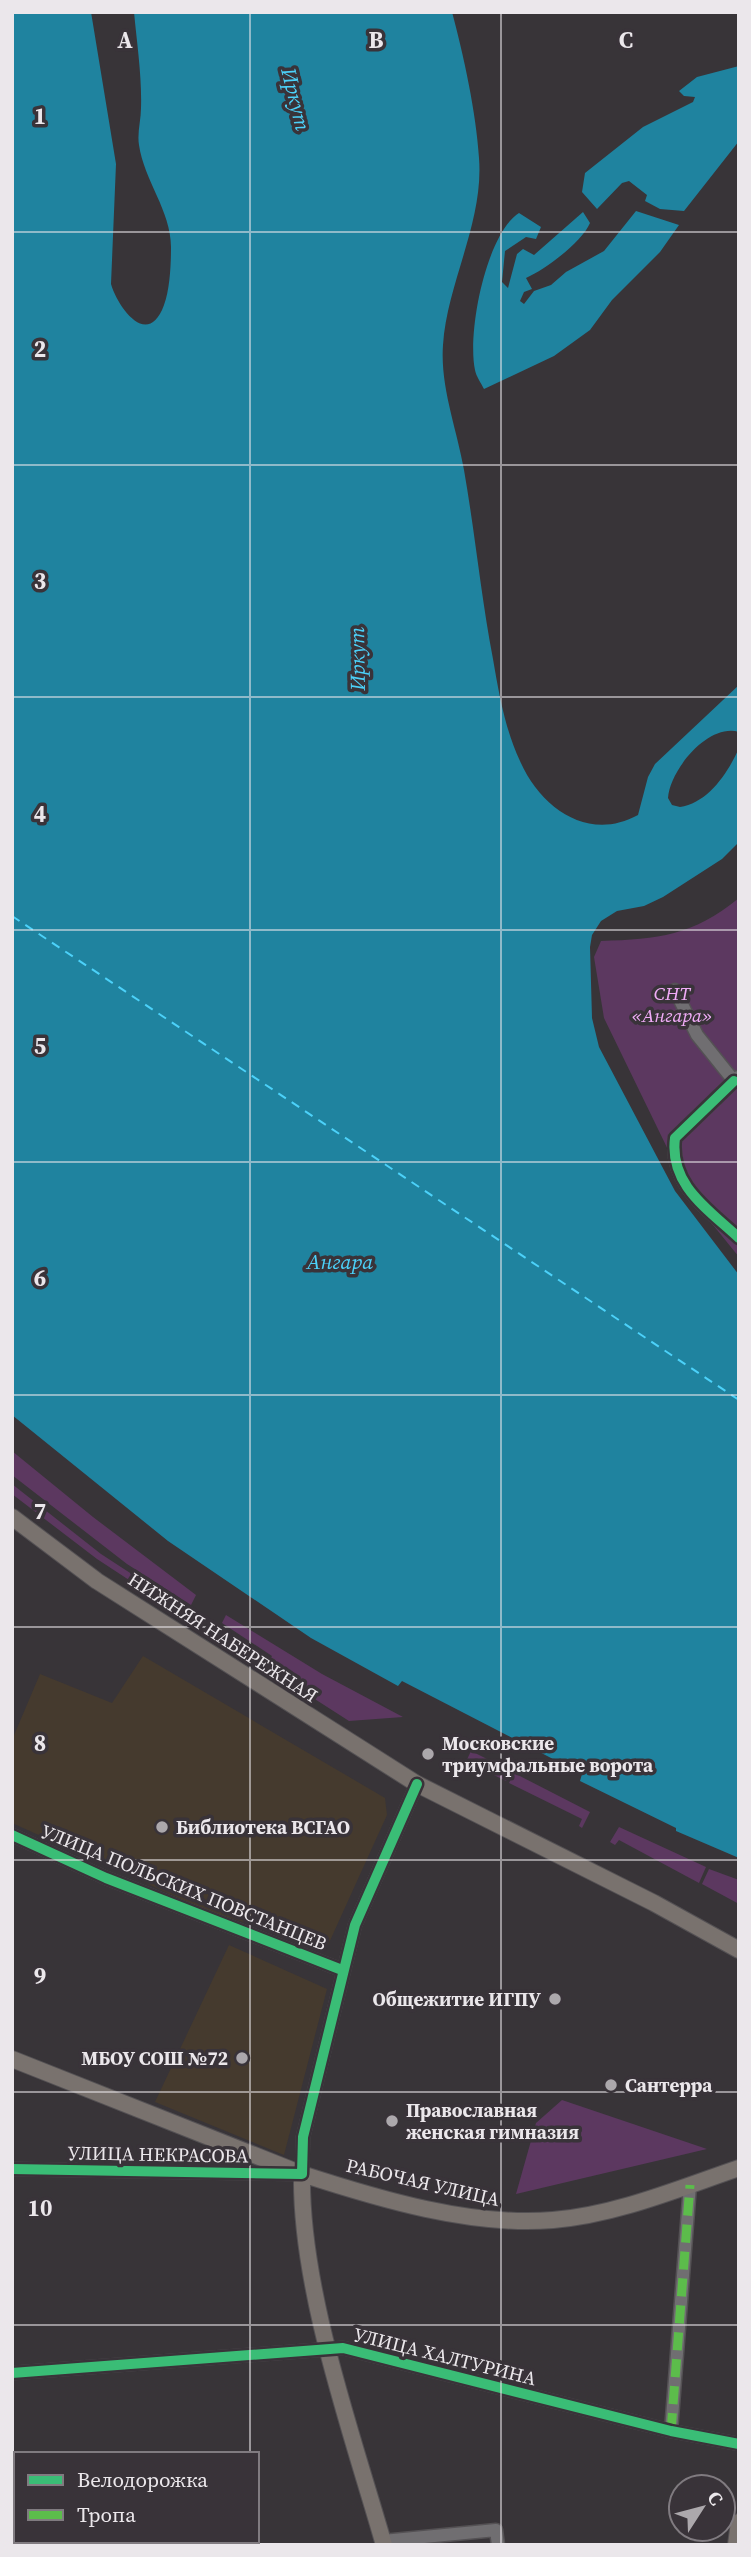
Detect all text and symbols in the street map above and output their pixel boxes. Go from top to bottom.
text: A [117,24,133,56]
text: B [369,24,384,56]
text: C [619,24,633,56]
water label: Иркут [274,64,318,134]
text: 1 [34,100,46,132]
text: 2 [34,333,46,365]
text: 3 [34,565,46,597]
water label: Иркут [342,627,372,692]
text: 4 [34,798,46,830]
park label: СНТ «Ангара» [631,980,713,1028]
text: 5 [34,1030,46,1062]
water label: Ангара [306,1247,373,1276]
text: 6 [34,1262,46,1294]
text: 7 [34,1495,46,1527]
street label: НИЖНЯЯ НАБЕРЕЖНАЯ [123,1566,323,1708]
text: 8 [34,1727,46,1759]
place label: Московские триумфальные ворота [442,1730,654,1778]
marker: Московские триумфальные ворота [420,1746,436,1762]
place label: Библиотека ВСГАО [176,1814,350,1840]
street label: УЛИЦА ПОЛЬСКИХ ПОВСТАНЦЕВ [37,1818,331,1956]
marker: Библиотека ВСГАО [154,1819,170,1835]
text: 9 [34,1960,46,1992]
place label: Общежитие ИГПУ [372,1986,541,2012]
marker: Общежитие ИГПУ [547,1991,563,2007]
place label: МБОУ СОШ №72 [81,2045,228,2071]
marker: МБОУ СОШ №72 [234,2050,250,2066]
place label: Сантерра [625,2072,713,2098]
marker: Сантерра [603,2077,619,2093]
place label: Православная женская гимназия [406,2097,579,2145]
marker: Православная женская гимназия [384,2113,400,2129]
street label: УЛИЦА НЕКРАСОВА [67,2139,249,2169]
street label: РАБОЧАЯ УЛИЦА [344,2152,503,2212]
text: 10 [28,2192,52,2224]
street label: УЛИЦА ХАЛТУРИНА [351,2321,539,2391]
legend [14,2452,259,2543]
text: Велодорожка [77,2465,208,2494]
north arrow [667,2473,737,2543]
text: С [702,2486,730,2511]
text: Тропа [77,2500,136,2529]

